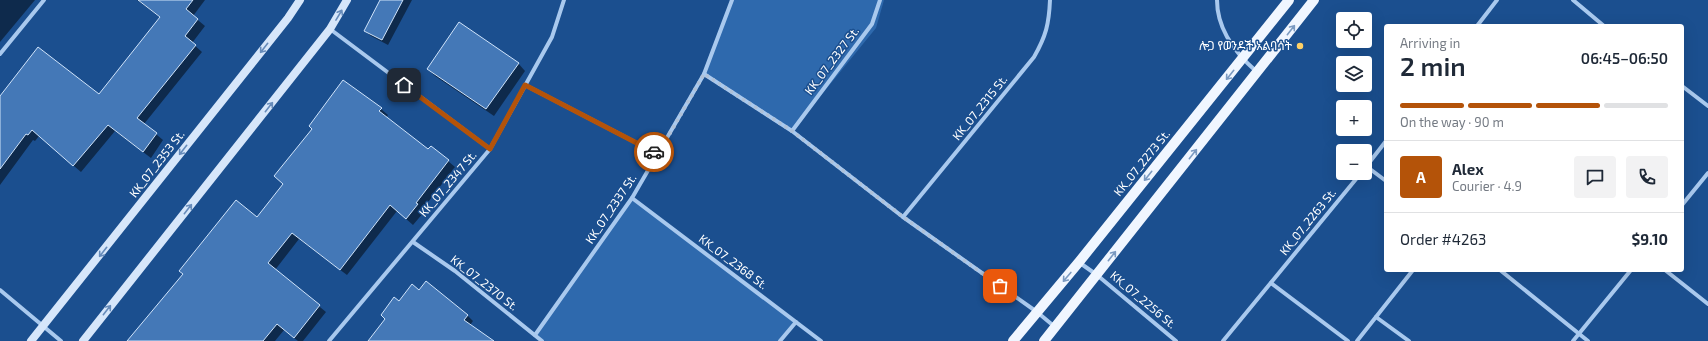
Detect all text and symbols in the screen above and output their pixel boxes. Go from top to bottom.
one-way arrow [335,9,343,21]
map controls [1336,12,1372,180]
button: locate [1336,12,1372,48]
street label: KK_07_2327 St. [801,24,861,97]
one-way arrow [1286,24,1295,35]
text: Arriving in [1400,35,1460,51]
place label: ሎጋ የወንዶች አልባሳት [1199,38,1293,52]
marker: ሎጋ የወንዶች አልባሳት [1295,41,1305,51]
one-way arrow [260,43,268,54]
text: 06:45–06:50 [1581,49,1668,67]
text: 2 min [1400,50,1466,81]
button: layers [1336,56,1372,92]
pin [387,68,421,102]
one-way arrow [1226,69,1234,80]
street label: KK_07_2315 St. [949,72,1010,143]
icon: home [393,74,415,96]
button: + [1336,100,1372,136]
one-way arrow [264,101,273,112]
text: On the way · 90 m [1400,114,1504,130]
street label: KK_07_2273 St. [1110,126,1172,198]
street label: KK_07_2353 St. [126,127,187,200]
courier [634,132,674,172]
icon: car [643,141,665,163]
button: − [1336,144,1372,180]
one-way arrow [179,145,188,156]
street label: KK_07_2347 St. [416,148,479,219]
one-way arrow [1189,148,1197,159]
button: chat [1574,156,1616,198]
button: phone [1626,156,1668,198]
text: Alex [1452,160,1484,178]
text: A [1416,168,1426,186]
one-way arrow [1144,170,1153,181]
street label: KK_07_2337 St. [582,171,639,246]
text: Courier · 4.9 [1452,178,1522,194]
street label: KK_07_2263 St. [1276,185,1338,258]
one-way arrow [184,203,192,214]
text: Order #4263 [1400,230,1486,248]
text: $9.10 [1631,230,1668,248]
street label: KK_07_2368 St. [697,231,771,292]
one-way arrow [98,247,107,257]
one-way arrow [1108,250,1117,261]
street label: KK_07_2370 St. [448,252,521,313]
street label: KK_07_2256 St. [1108,268,1179,331]
pin [983,269,1017,303]
one-way arrow [1062,271,1071,282]
icon: bag [989,275,1011,297]
one-way arrow [103,305,112,316]

